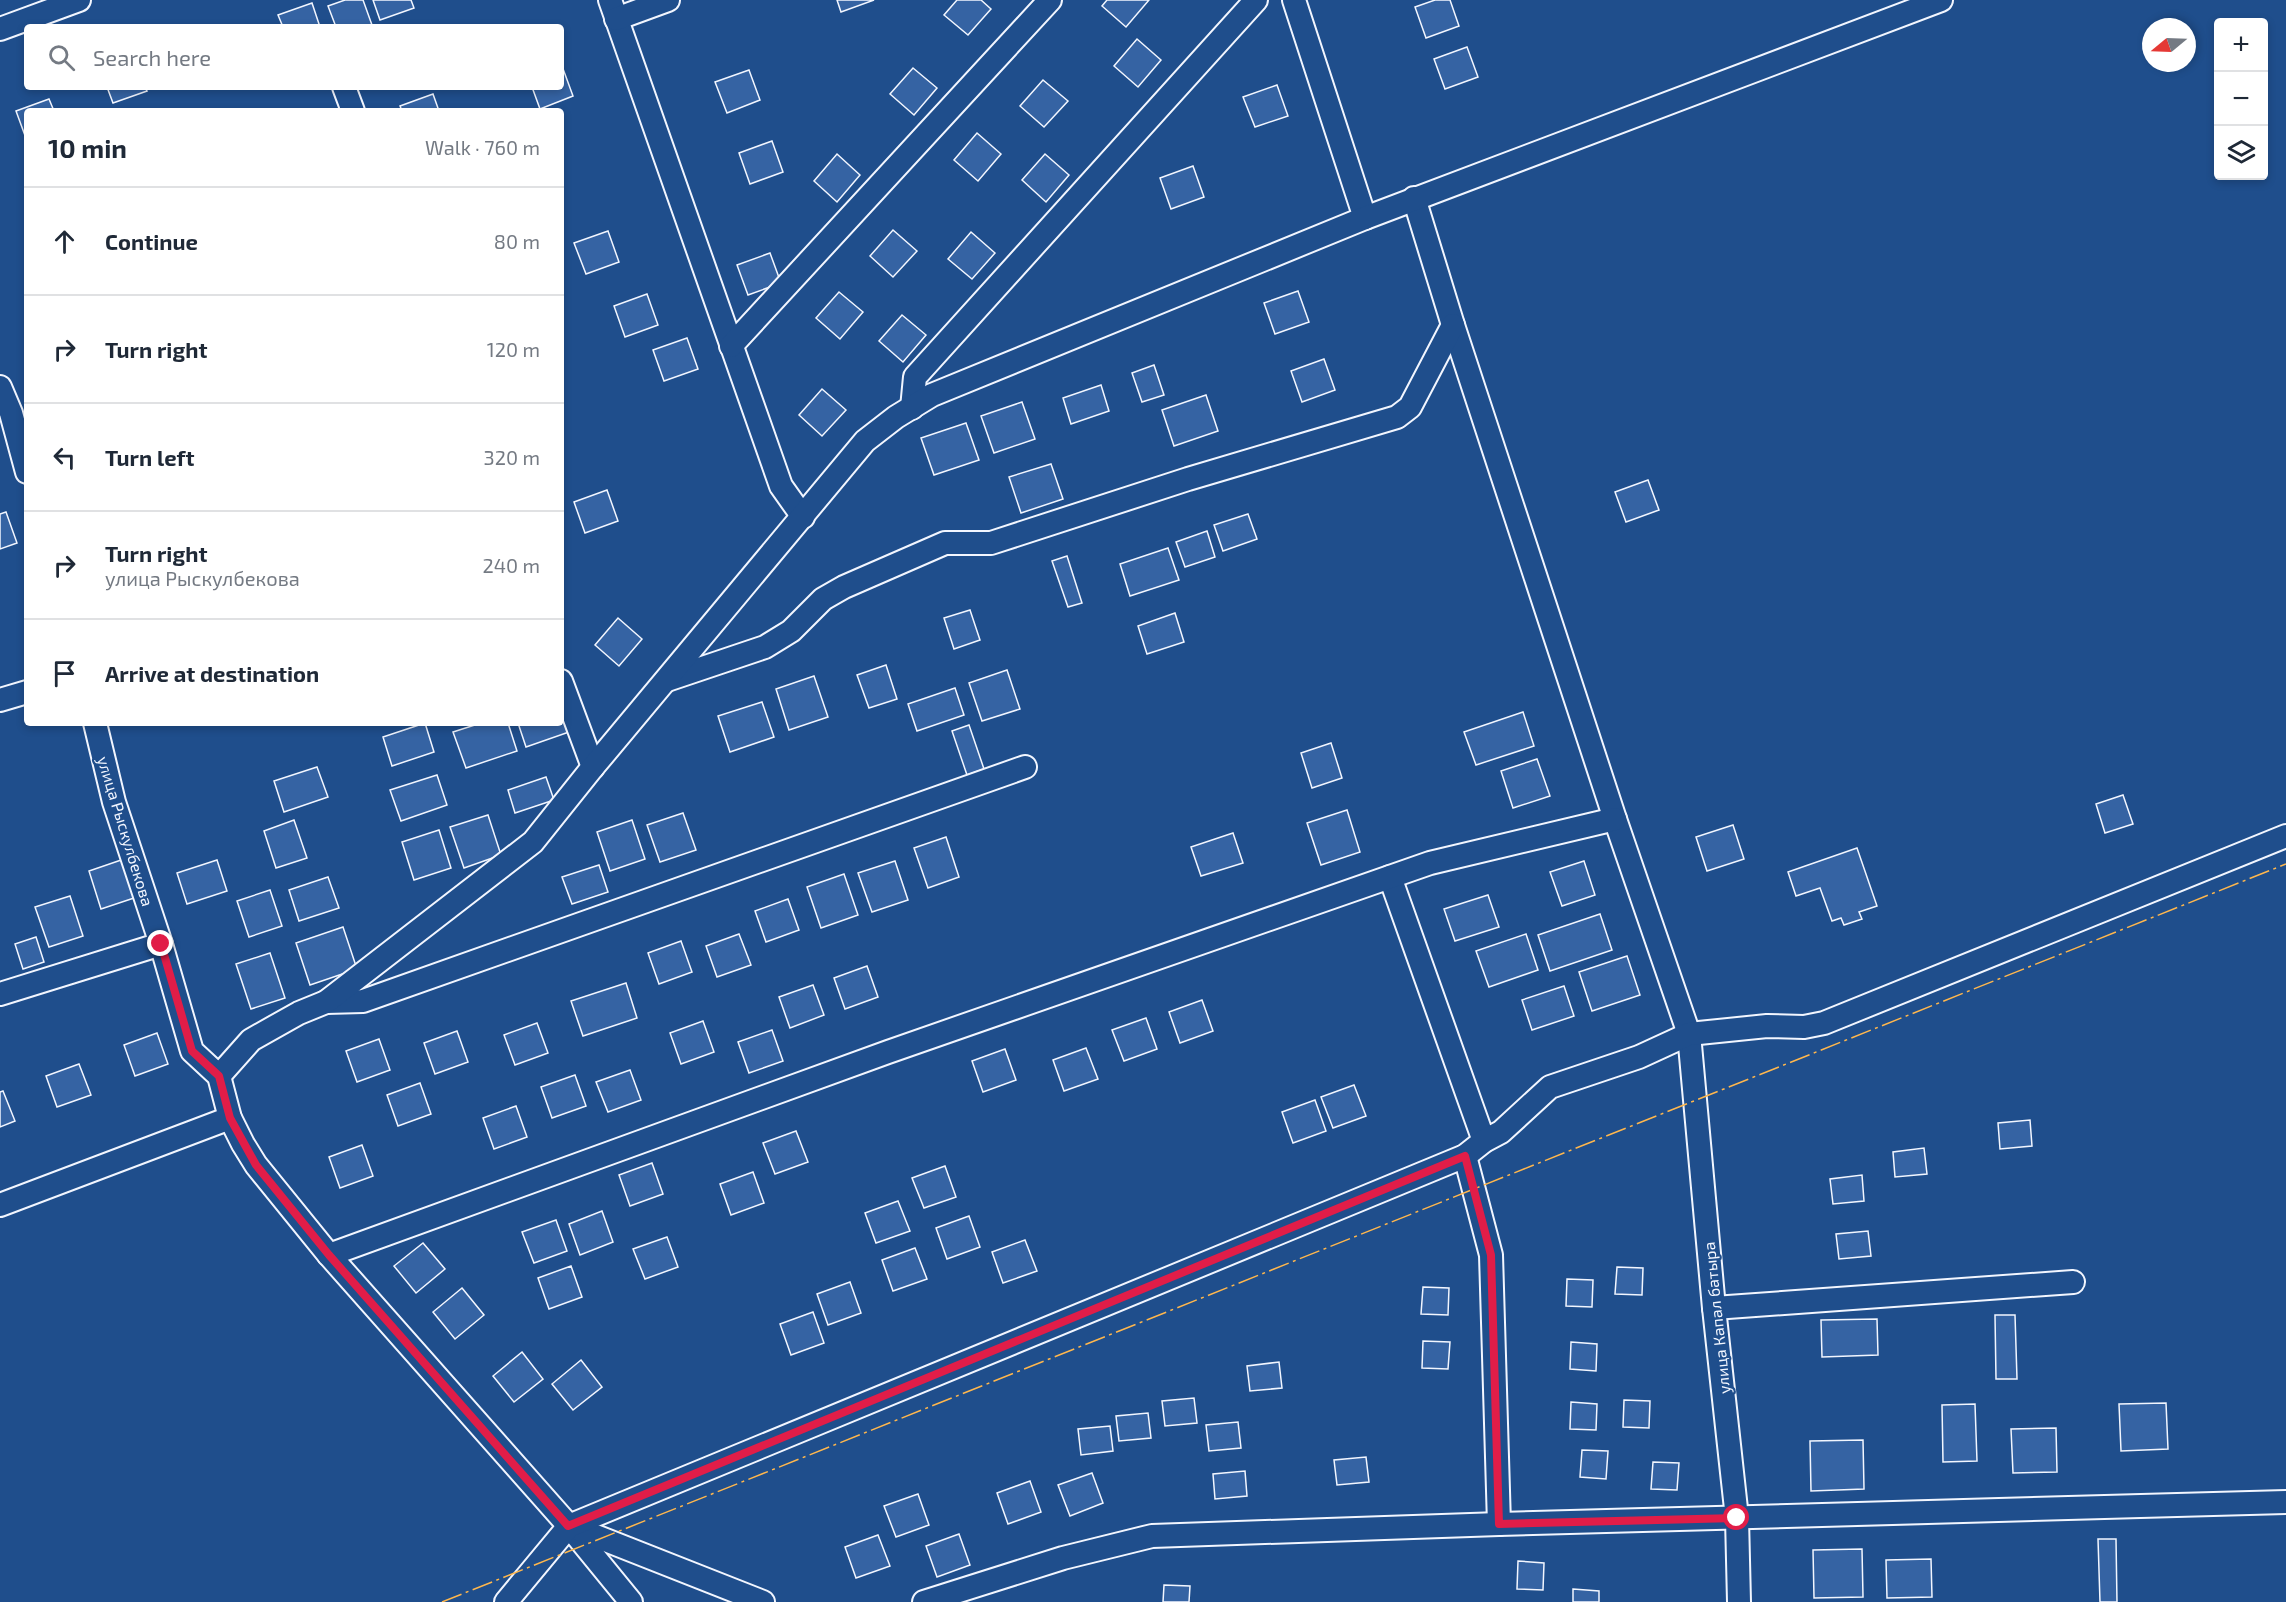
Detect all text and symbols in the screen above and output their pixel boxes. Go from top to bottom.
north arrow [2142,18,2196,72]
map controls [2214,18,2268,180]
button: + [2214,18,2268,72]
search box [24,24,564,90]
icon: search [45,41,78,74]
text: Search here [93,44,211,70]
button: − [2214,72,2268,126]
button: layers [2214,126,2268,180]
text: 10 min [48,132,127,163]
text: Walk · 760 m [425,135,540,159]
icon: ahead [48,225,81,258]
text: Continue [105,228,198,254]
text: 80 m [494,229,540,253]
icon: right [48,333,81,366]
text: Turn right [105,336,207,362]
text: 120 m [487,337,540,361]
icon: left [48,441,81,474]
text: Turn left [105,444,194,470]
text: 320 m [484,445,540,469]
text: Turn right [105,540,207,566]
icon: right [48,549,81,582]
text: 240 m [482,553,540,577]
text: улица Рыскулбекова [105,566,300,590]
icon: arrive [48,657,81,690]
text: Arrive at destination [105,660,319,686]
street label: улица Рыскулбекова [93,754,158,909]
route end [147,930,173,956]
street label: улица Капал батыра [1699,1241,1734,1395]
route start [1723,1504,1749,1530]

